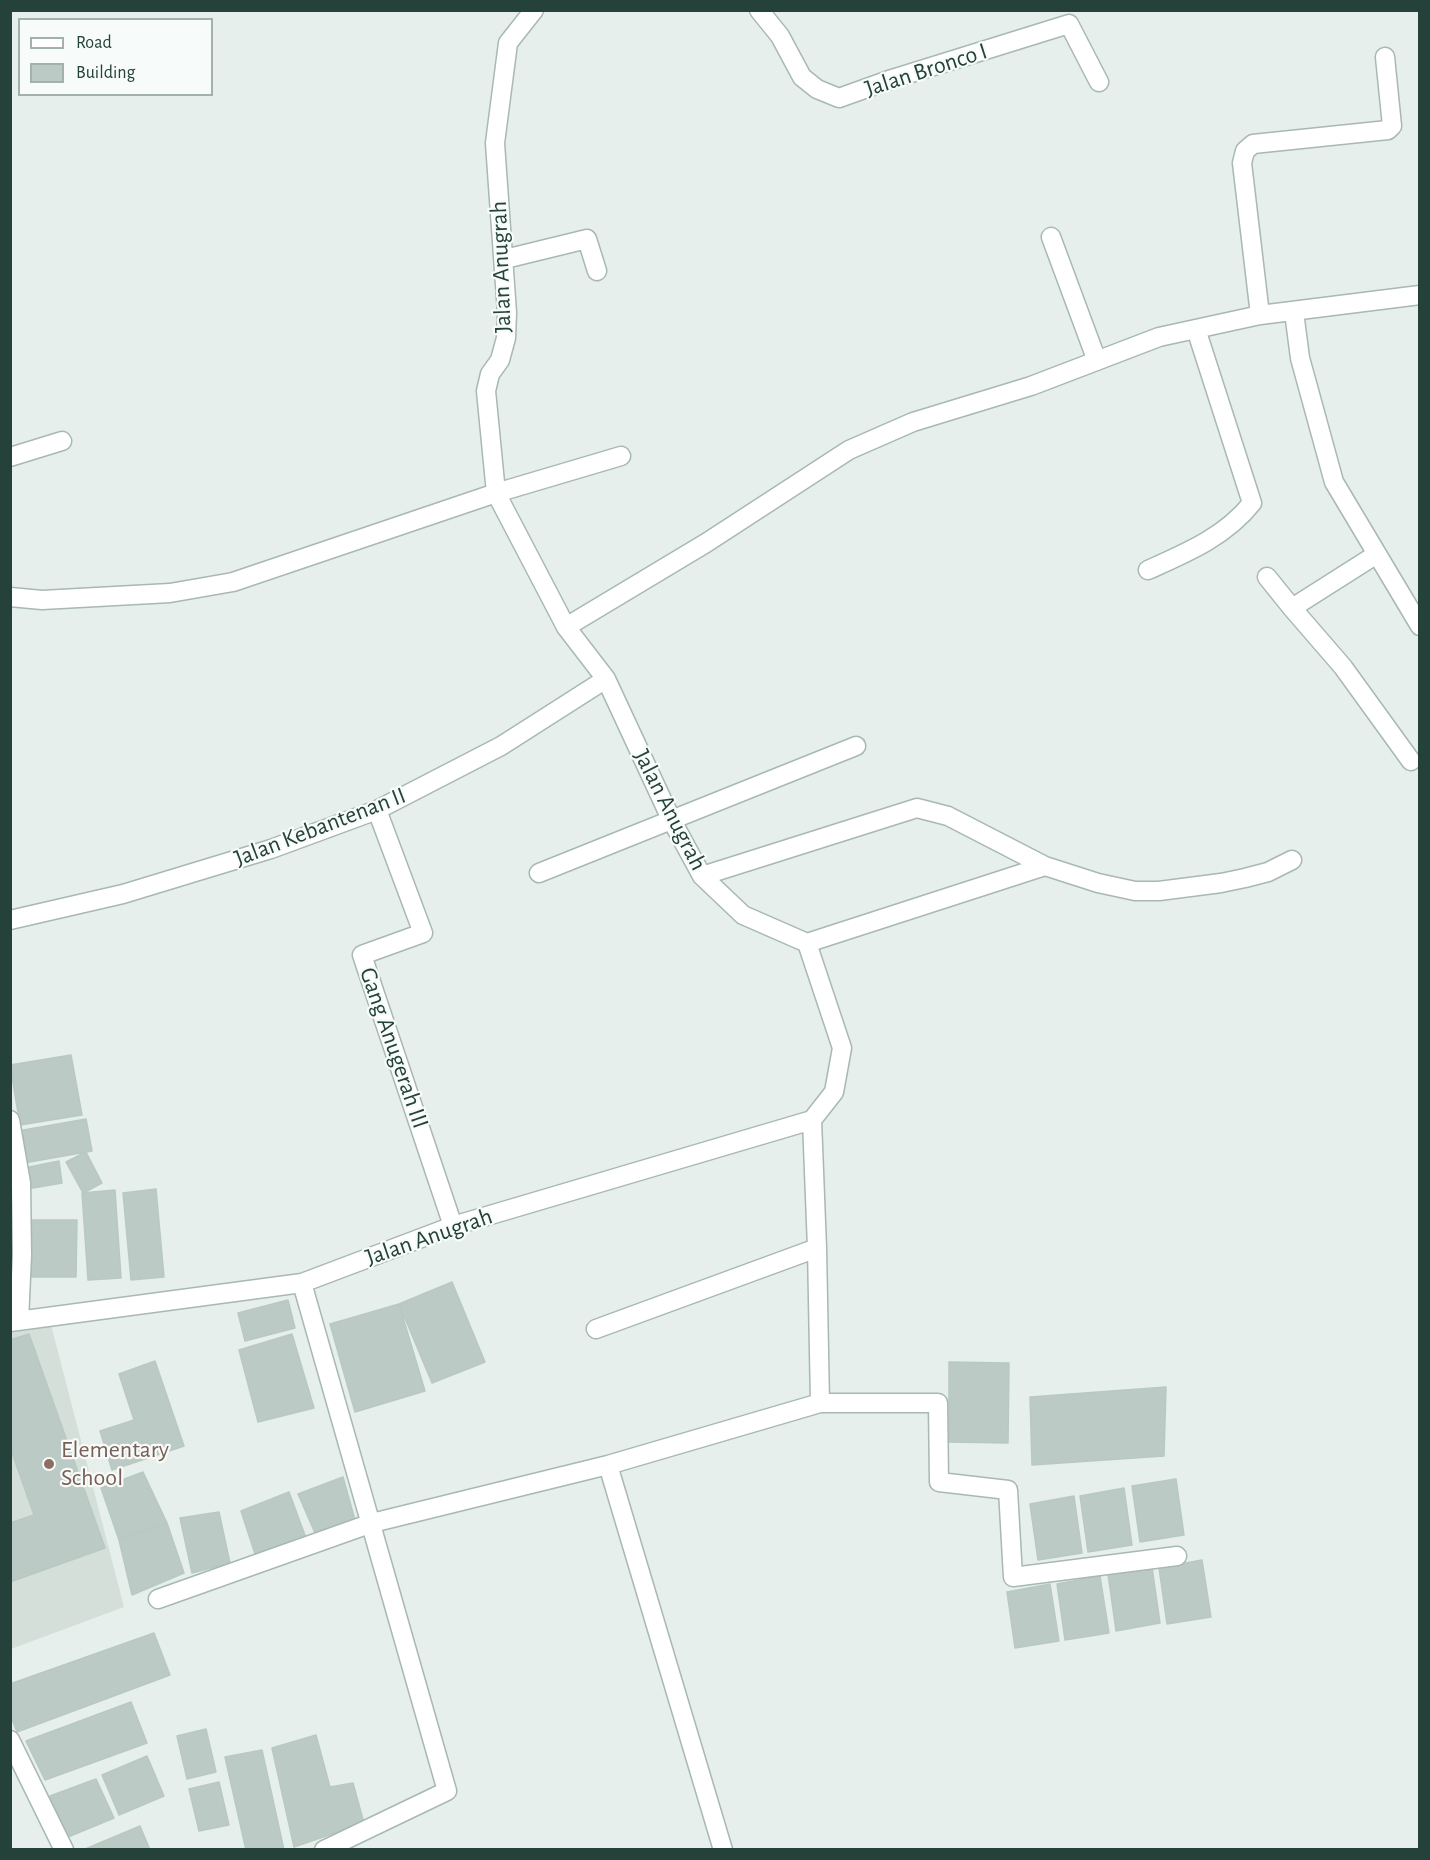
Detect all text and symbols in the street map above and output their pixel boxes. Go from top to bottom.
legend [18,18,213,96]
text: Road [76,34,112,52]
street label: Jalan Bronco I [861,37,991,103]
text: Building [76,64,135,82]
street label: Jalan Anugrah [484,200,518,334]
street label: Jalan Anugrah [627,745,713,875]
street label: Jalan Kebantenan II [230,781,410,873]
street label: Gang Anugerah III [353,964,435,1132]
street label: Jalan Anugrah [362,1202,496,1272]
place label: Elementary School [61,1436,169,1492]
marker: Elementary School [42,1457,56,1471]

